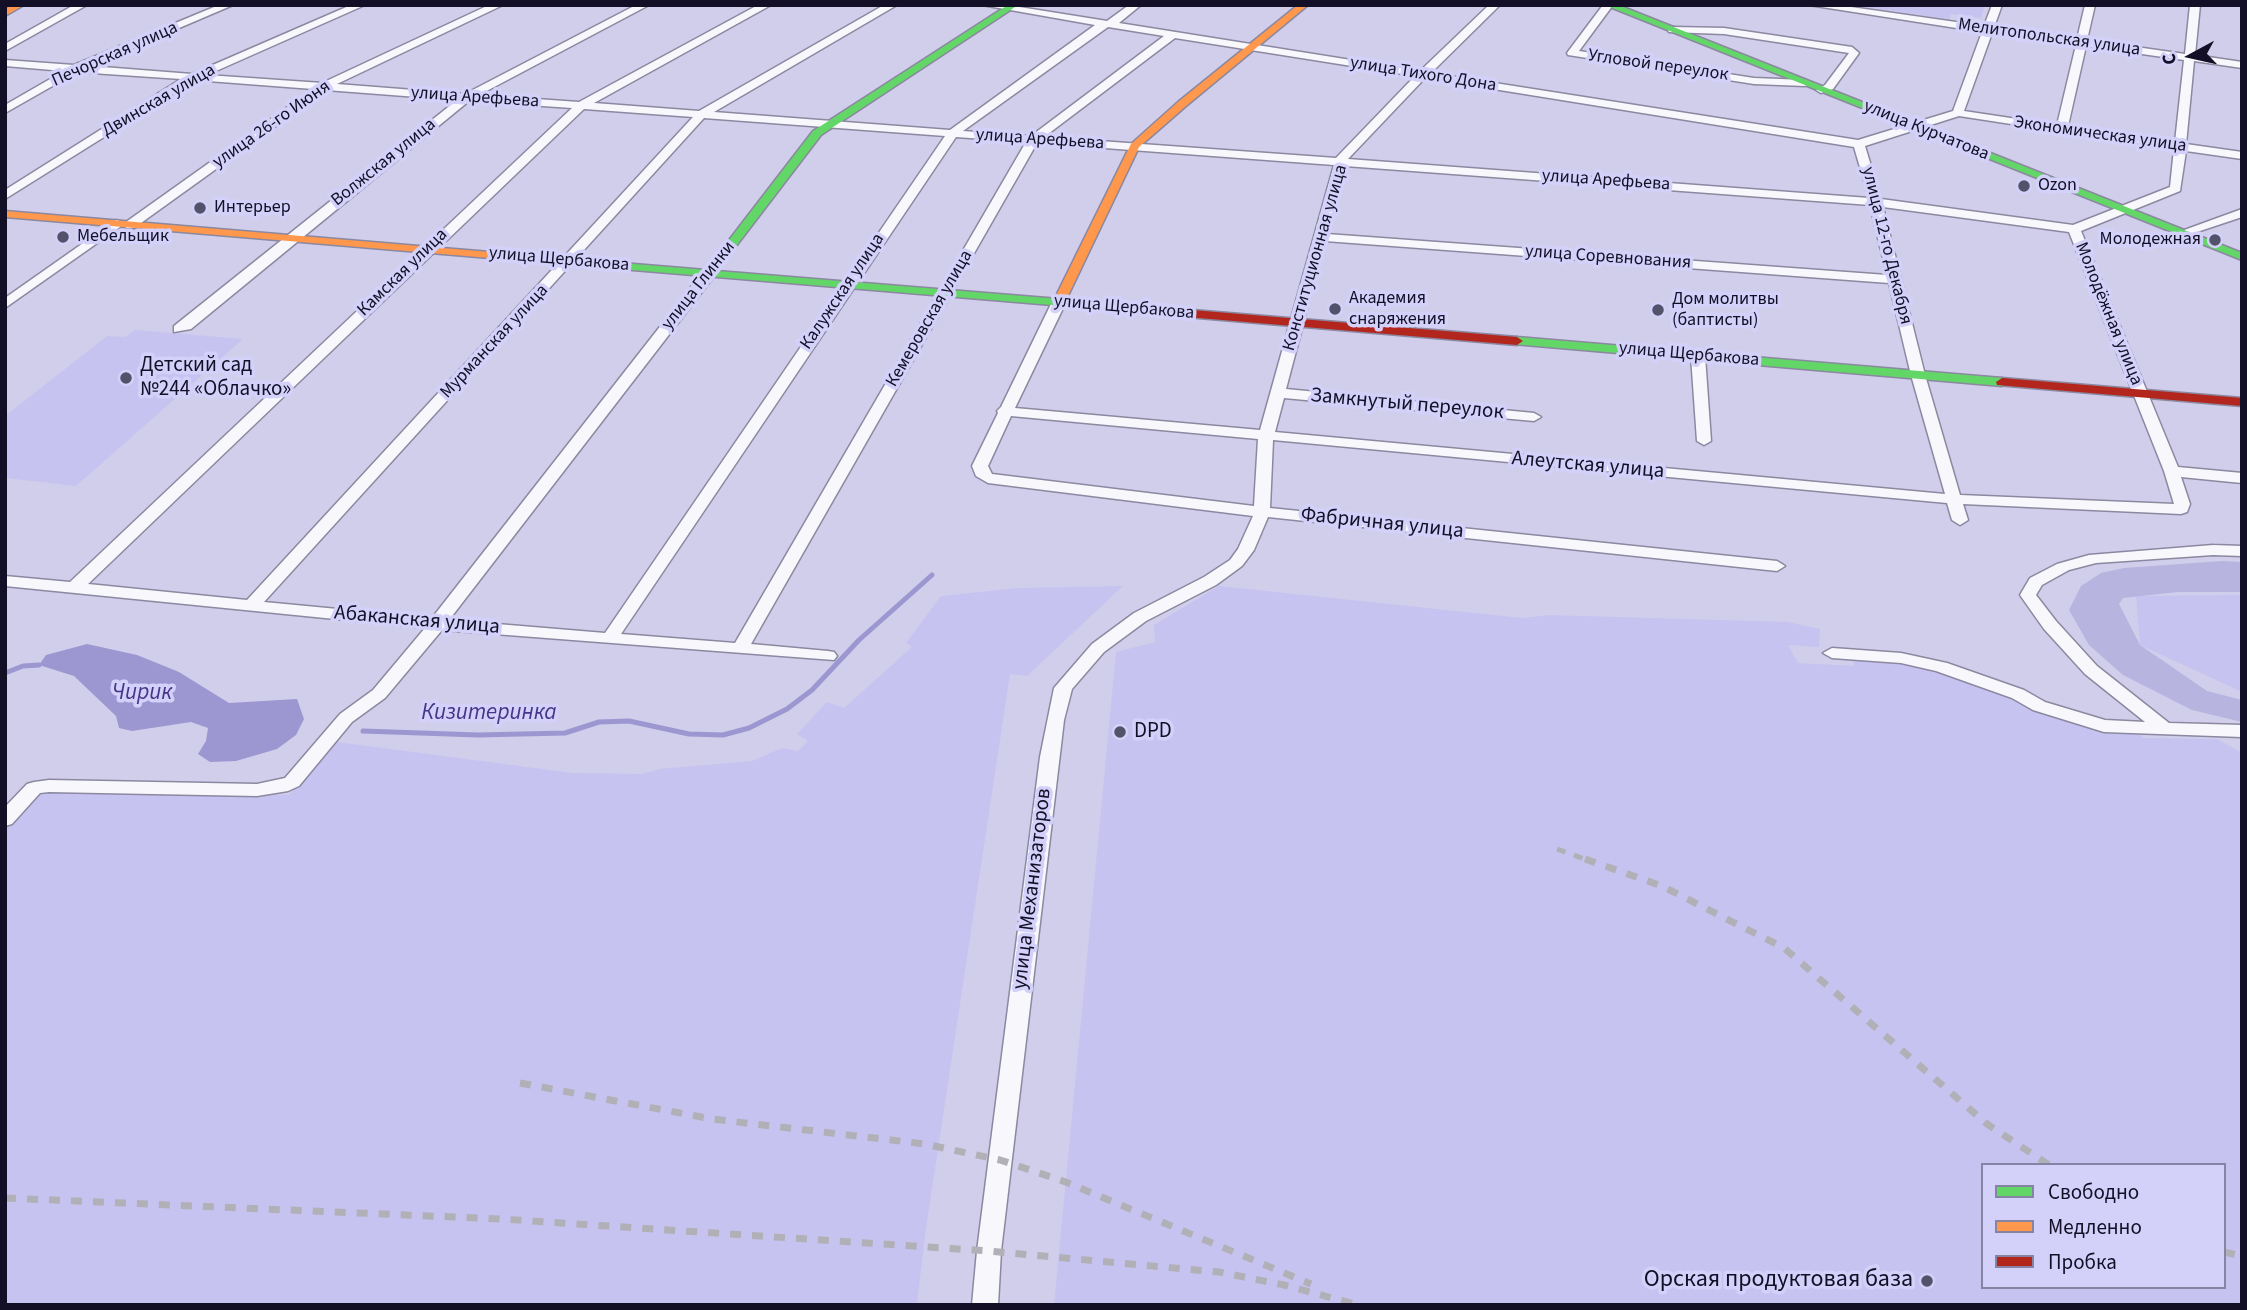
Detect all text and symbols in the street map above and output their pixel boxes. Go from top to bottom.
street label: Мелитопольская улица [1957,15,2141,61]
street label: Печорская улица [49,18,181,92]
north arrow [2156,21,2226,91]
street label: Угловой переулок [1586,45,1730,87]
text: С [2156,52,2184,66]
street label: улица Тихого Дона [1348,53,1498,97]
street label: Двинская улица [99,60,219,142]
street label: улица 26-го Июня [209,76,335,174]
street label: улица Арефьева [410,83,540,113]
street label: улица Курчатова [1860,96,1992,166]
street label: Экономическая улица [2012,112,2188,158]
street label: Волжская улица [327,114,441,212]
street label: улица Арефьева [975,125,1105,155]
street label: Конституционная улица [1279,162,1353,354]
street label: улица 12-го Декабря [1856,165,1916,327]
street label: улица Арефьева [1541,166,1671,196]
place label: Ozon [2038,175,2077,197]
marker: Ozon [2016,178,2032,194]
place label: Интерьер [214,197,291,219]
marker: Интерьер [192,200,208,216]
street label: Камская улица [353,225,453,321]
place label: Мебельщик [77,226,169,248]
marker: Мебельщик [55,229,71,245]
place label: Молодежная [2100,229,2201,251]
street label: Калужская улица [796,230,890,354]
marker: Молодежная [2207,232,2223,248]
street label: улица Глинки [658,237,740,335]
street label: Молодёжная улица [2069,239,2147,389]
street label: улица Соревнования [1524,241,1692,275]
street label: улица Щербакова [488,243,630,277]
street label: Кемеровская улица [882,247,978,391]
street label: Мурманская улица [437,280,553,404]
place label: Академия снаряжения [1349,288,1446,330]
place label: Дом молитвы (баптисты) [1672,289,1779,332]
street label: улица Щербакова [1053,291,1195,325]
marker: Академия снаряжения [1327,301,1343,317]
marker: Дом молитвы (баптисты) [1650,302,1666,318]
street label: улица Щербакова [1618,338,1760,372]
place label: Детский сад №244 «Облачко» [140,353,291,403]
marker: Детский сад №244 «Облачко» [118,370,134,386]
street label: Замкнутый переулок [1309,384,1505,426]
street label: Алеутская улица [1511,447,1665,485]
street label: Фабричная улица [1299,503,1465,545]
street label: Абаканская улица [333,601,501,641]
water label: Чирик [112,680,172,708]
water label: Кизитеринка [421,700,557,728]
place label: DPD [1134,719,1172,745]
marker: DPD [1112,724,1128,740]
street label: улица Механизаторов [1008,787,1058,991]
legend [1981,1163,2226,1289]
text: Свободно [2048,1177,2139,1207]
text: Медленно [2048,1212,2142,1242]
text: Пробка [2048,1247,2117,1277]
place label: Орская продуктовая база [1644,1267,1913,1295]
marker: Орская продуктовая база [1919,1273,1935,1289]

